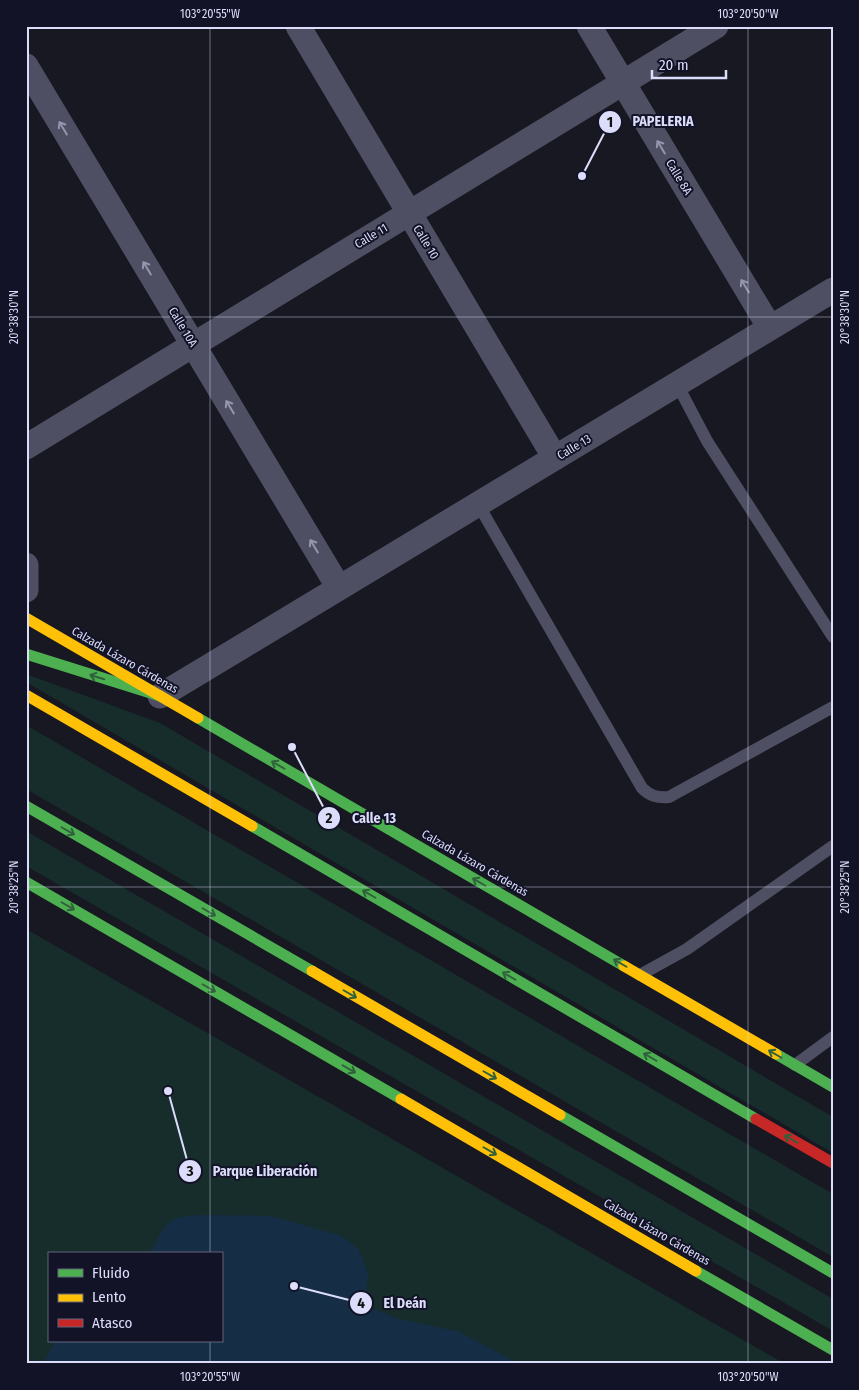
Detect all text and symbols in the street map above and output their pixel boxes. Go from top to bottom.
text: 103°20'55"W [180,7,240,21]
text: 103°20'50"W [718,7,778,21]
scale bar [652,48,725,80]
text: 20 m [659,56,689,74]
callout: PAPELERIA [598,107,704,136]
text: 1 [607,113,613,131]
text: PAPELERIA [632,113,694,130]
one-way arrow [58,122,68,136]
one-way arrow [656,140,666,154]
street label: Calle 8A [663,157,695,198]
street label: Calle 11 [352,221,390,251]
street label: Calle 10 [410,222,442,262]
one-way arrow [141,261,151,275]
one-way arrow [739,280,749,294]
text: 20°38'30"N [7,290,21,344]
text: 20°38'30"N [838,290,852,344]
street label: Calle 10A [166,305,201,350]
one-way arrow [225,401,235,415]
street label: Calle 13 [555,432,593,462]
one-way arrow [309,540,319,554]
street label: Calzada Lázaro Cárdenas [69,624,181,696]
one-way arrow [89,671,105,681]
one-way arrow [272,759,286,769]
callout: Calle 13 [317,803,406,832]
text: 2 [325,809,333,827]
text: Calle 13 [352,810,396,827]
one-way arrow [61,826,75,836]
street label: Calzada Lázaro Cárdenas [419,827,531,899]
text: 20°38'25"N [7,860,21,914]
text: 20°38'25"N [838,860,852,914]
one-way arrow [473,876,487,886]
one-way arrow [362,889,376,899]
one-way arrow [61,902,75,912]
one-way arrow [201,908,216,917]
one-way arrow [613,958,627,968]
one-way arrow [503,970,517,980]
one-way arrow [201,983,216,993]
one-way arrow [342,989,356,999]
one-way arrow [769,1048,783,1058]
one-way arrow [643,1052,658,1062]
one-way arrow [342,1065,356,1075]
one-way arrow [483,1070,498,1080]
one-way arrow [784,1133,798,1143]
one-way arrow [482,1147,497,1156]
callout: Parque Liberación [178,1156,327,1185]
text: 3 [185,1162,194,1180]
text: Parque Liberación [213,1163,317,1180]
street label: Calzada Lázaro Cárdenas [601,1196,713,1268]
legend [48,1252,222,1342]
text: Fluido [92,1264,130,1282]
text: Lento [92,1288,126,1306]
callout: El Deán [348,1288,436,1317]
text: 4 [357,1294,365,1312]
text: El Deán [384,1295,426,1312]
text: Atasco [92,1314,132,1332]
text: 103°20'55"W [180,1370,240,1384]
text: 103°20'50"W [718,1370,778,1384]

